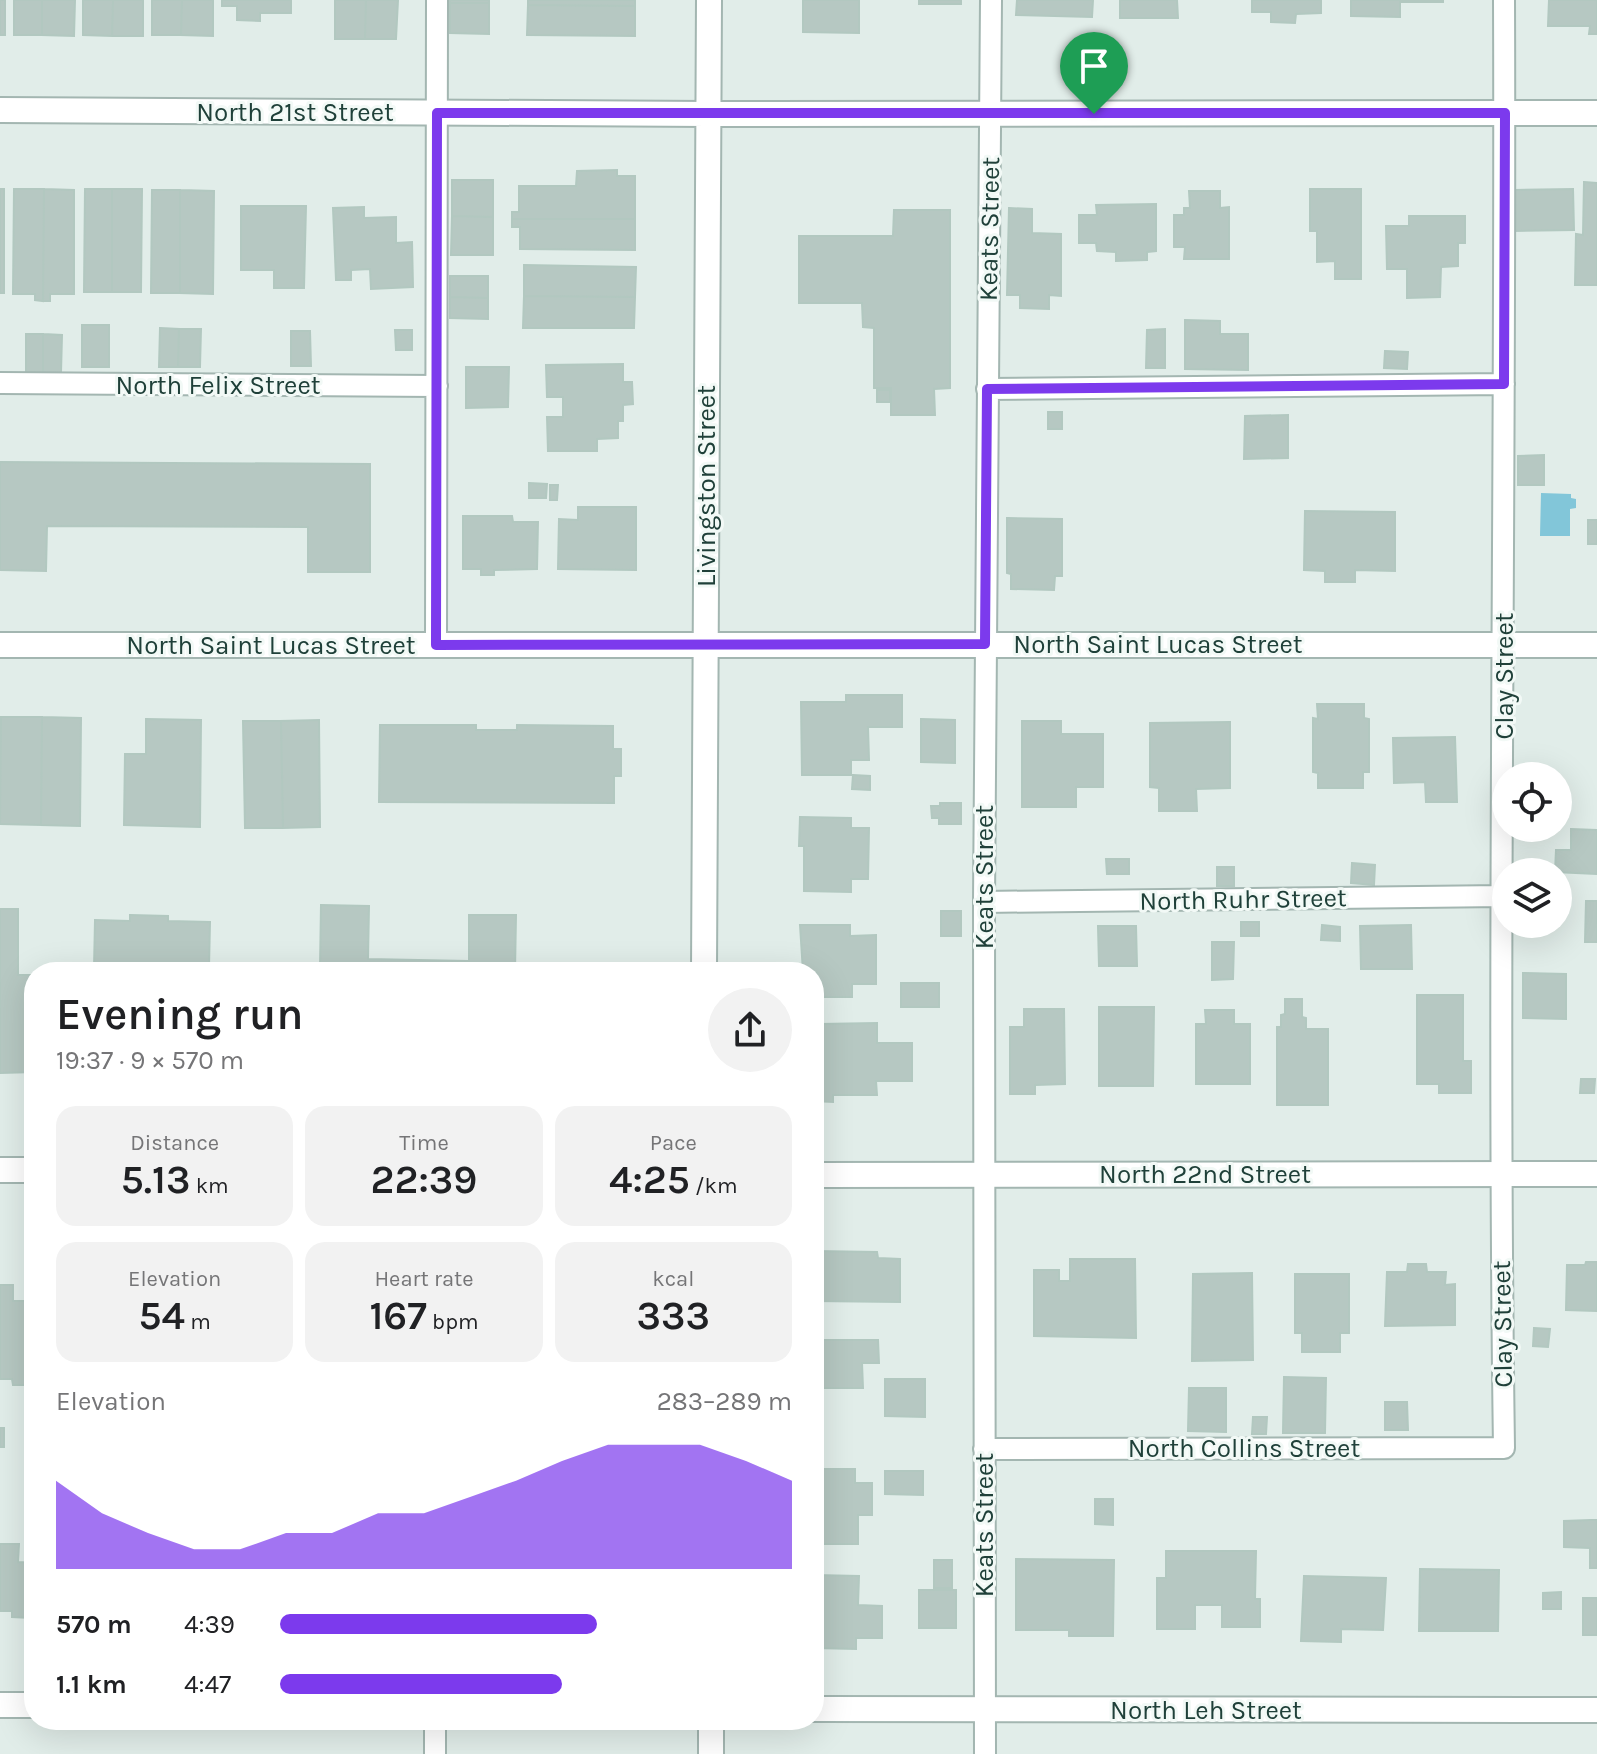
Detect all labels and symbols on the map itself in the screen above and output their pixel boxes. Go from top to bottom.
pin [1060,32,1128,114]
street label: North 21st Street [196,97,394,128]
street label: Keats Street [973,156,1006,301]
street label: North Felix Street [115,370,321,401]
street label: Livingston Street [691,385,722,587]
street label: Clay Street [1489,612,1520,740]
street label: North Saint Lucas Street [1013,629,1303,660]
street label: North Saint Lucas Street [126,630,416,661]
street label: Keats Street [969,805,1000,949]
street label: North Ruhr Street [1139,882,1347,917]
street label: North 22nd Street [1099,1159,1311,1190]
street label: Clay Street [1486,1260,1519,1388]
street label: North Collins Street [1128,1433,1360,1464]
street label: Keats Street [969,1453,1000,1597]
street label: North Leh Street [1110,1695,1302,1726]

